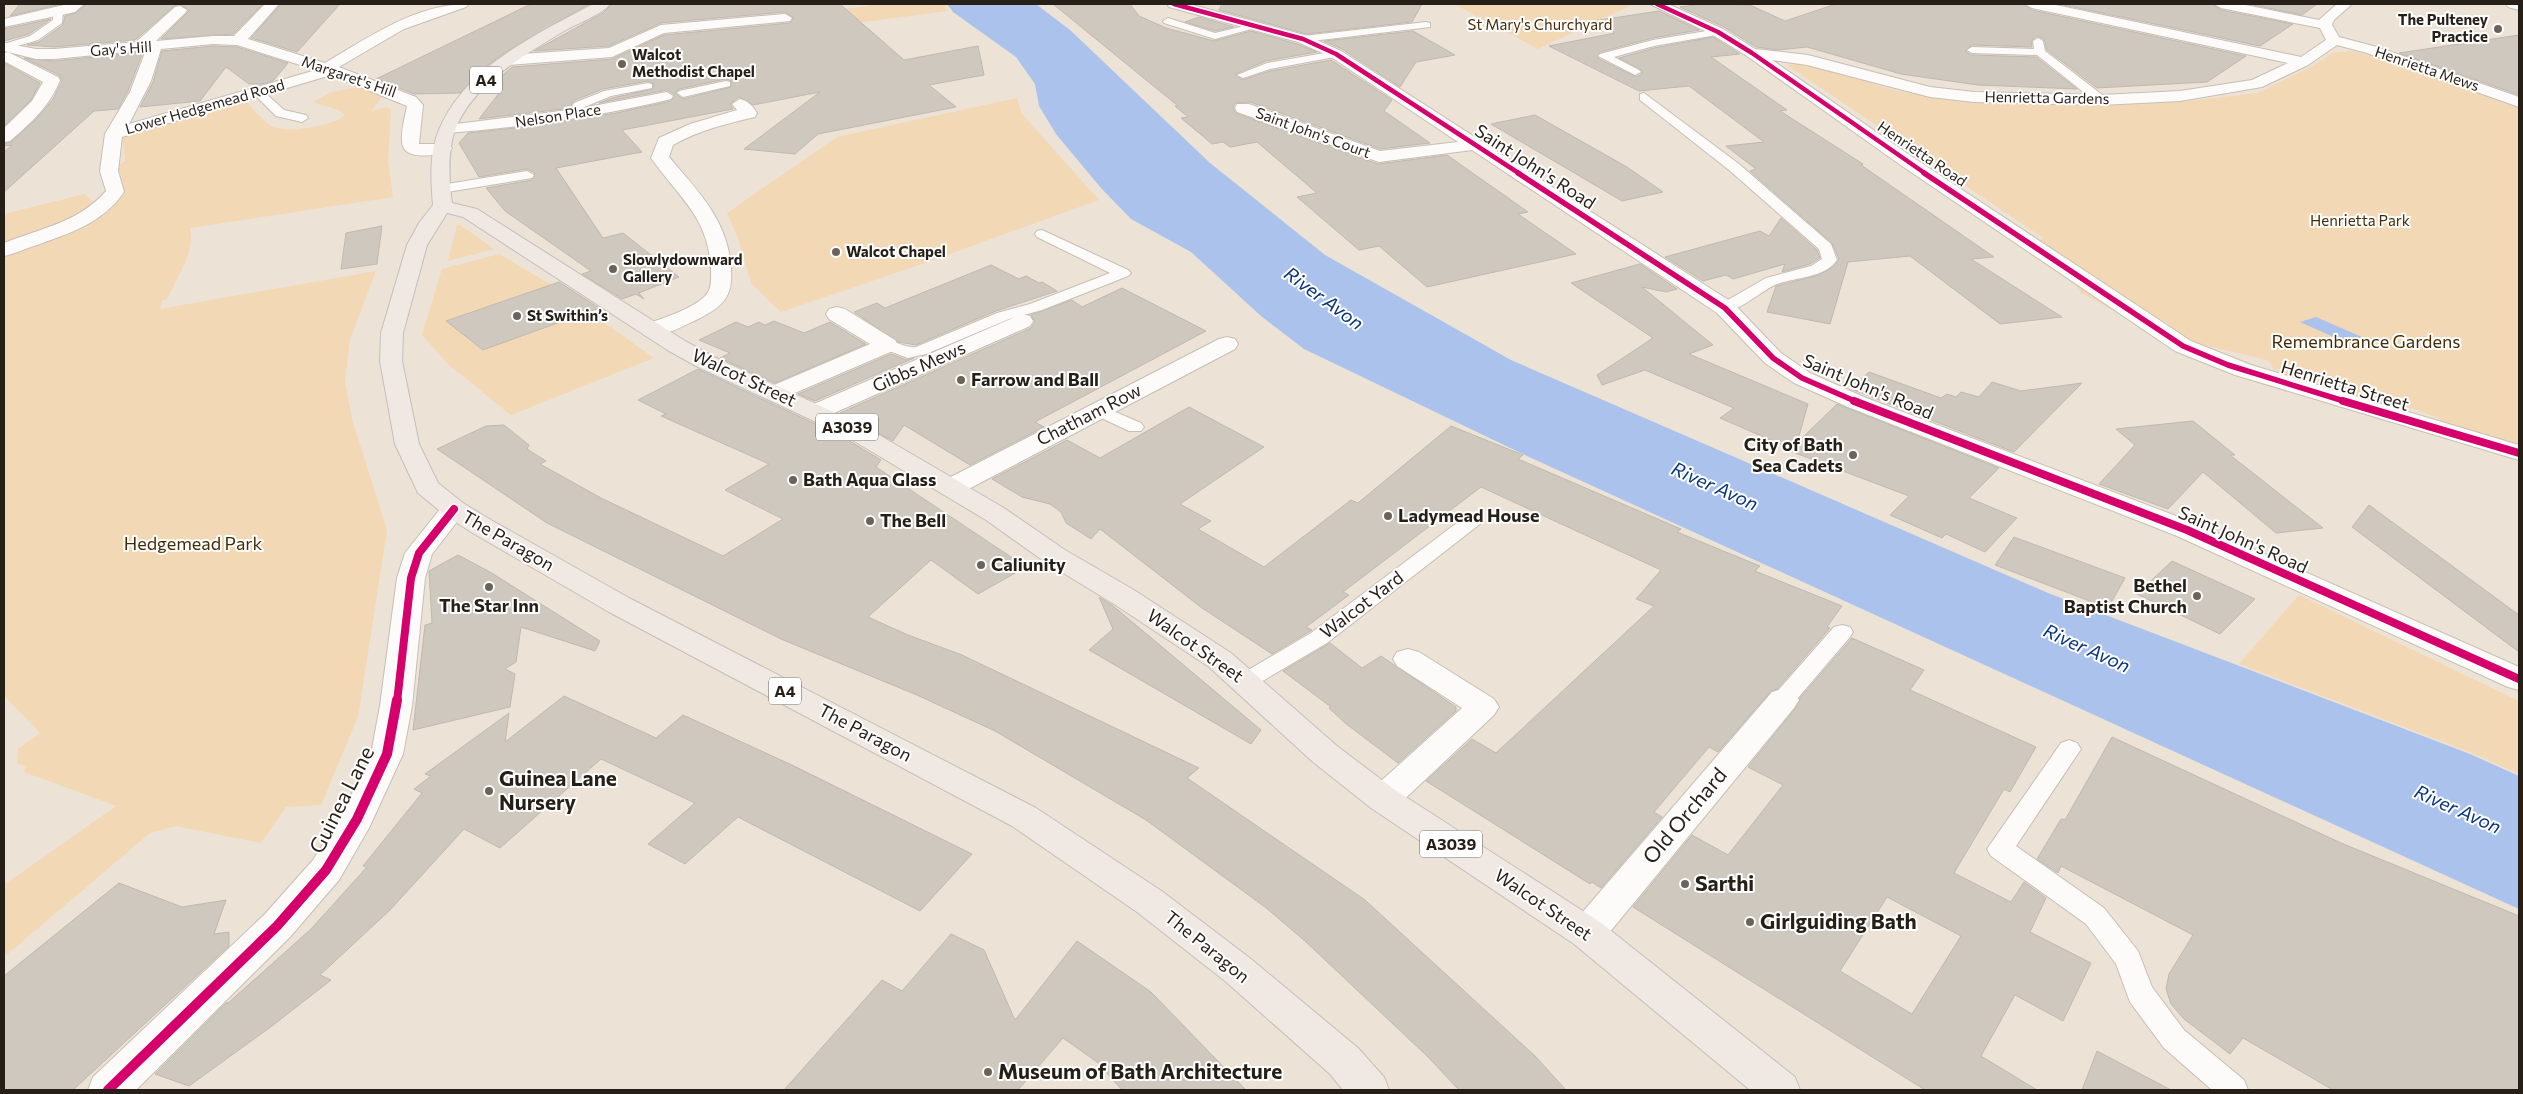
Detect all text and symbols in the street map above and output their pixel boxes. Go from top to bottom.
place label: The Pulteney Practice [2398,10,2489,45]
park label: St Mary's Churchyard [1468,15,1612,33]
marker: The Pulteney Practice [2492,23,2504,35]
street label: Gay's Hill [89,37,152,59]
street label: Henrietta Mews [2373,42,2482,94]
place label: Walcot Methodist Chapel [632,45,755,80]
street label: Margaret's Hill [300,51,399,101]
marker: Walcot Methodist Chapel [616,58,628,70]
road number: A4 [470,66,502,94]
street label: Lower Hedgemead Road [123,75,286,137]
street label: Henrietta Gardens [1984,87,2110,107]
street label: Nelson Place [514,99,602,131]
street label: Saint John's Court [1253,103,1373,161]
street label: Henrietta Road [1875,117,1970,190]
street label: Saint John's Road [1471,119,1600,213]
park label: Henrietta Park [2310,211,2410,229]
place label: Walcot Chapel [846,242,946,260]
marker: Walcot Chapel [830,246,842,258]
place label: Slowlydownward Gallery [623,250,743,285]
water label: River Avon [1280,261,1368,334]
marker: Slowlydownward Gallery [607,263,619,275]
place label: St Swithin’s [527,306,608,324]
marker: St Swithin’s [511,310,523,322]
park label: Remembrance Gardens [2272,330,2460,352]
street label: Gibbs Mews [869,336,969,396]
street label: Walcot Street [689,343,800,411]
street label: Saint John's Road [1800,349,1937,423]
street label: Henrietta Street [2278,355,2412,415]
place label: Farrow and Ball [971,368,1099,390]
marker: Farrow and Ball [955,374,967,386]
street label: Chatham Row [1032,378,1145,450]
road number: A3039 [816,414,878,441]
place label: City of Bath Sea Cadets [1744,433,1843,476]
marker: City of Bath Sea Cadets [1847,449,1859,461]
water label: River Avon [1668,456,1762,515]
place label: Bath Aqua Glass [803,468,936,490]
marker: Bath Aqua Glass [787,474,799,486]
street label: Saint John's Road [2175,501,2312,578]
place label: Ladymead House [1398,504,1539,526]
street label: The Paragon [459,505,558,575]
place label: The Bell [880,509,946,531]
marker: Ladymead House [1382,510,1394,522]
marker: The Bell [864,515,876,527]
park label: Hedgemead Park [124,532,263,554]
place label: Caliunity [991,553,1066,575]
marker: Caliunity [975,559,987,571]
street label: Walcot Yard [1315,566,1407,643]
place label: Bethel Baptist Church [2064,574,2187,617]
marker: The Star Inn [483,581,495,593]
marker: Bethel Baptist Church [2191,590,2203,602]
place label: The Star Inn [439,594,539,616]
street label: Walcot Street [1143,604,1248,686]
water label: River Avon [2040,618,2134,677]
road number: A4 [769,678,801,704]
street label: The Paragon [815,698,916,766]
street label: Guinea Lane [303,742,378,857]
street label: Old Orchard [1637,762,1731,868]
place label: Guinea Lane Nursery [499,765,617,814]
water label: River Avon [2411,779,2505,838]
marker: Guinea Lane Nursery [483,785,495,797]
road number: A3039 [1420,831,1482,858]
street label: Walcot Street [1491,864,1596,945]
place label: Sarthi [1695,870,1754,895]
marker: Sarthi [1679,878,1691,890]
street label: The Paragon [1161,905,1254,987]
place label: Girlguiding Bath [1760,908,1917,933]
marker: Girlguiding Bath [1744,916,1756,928]
place label: Museum of Bath Architecture [998,1058,1282,1083]
marker: Museum of Bath Architecture [982,1066,994,1078]

